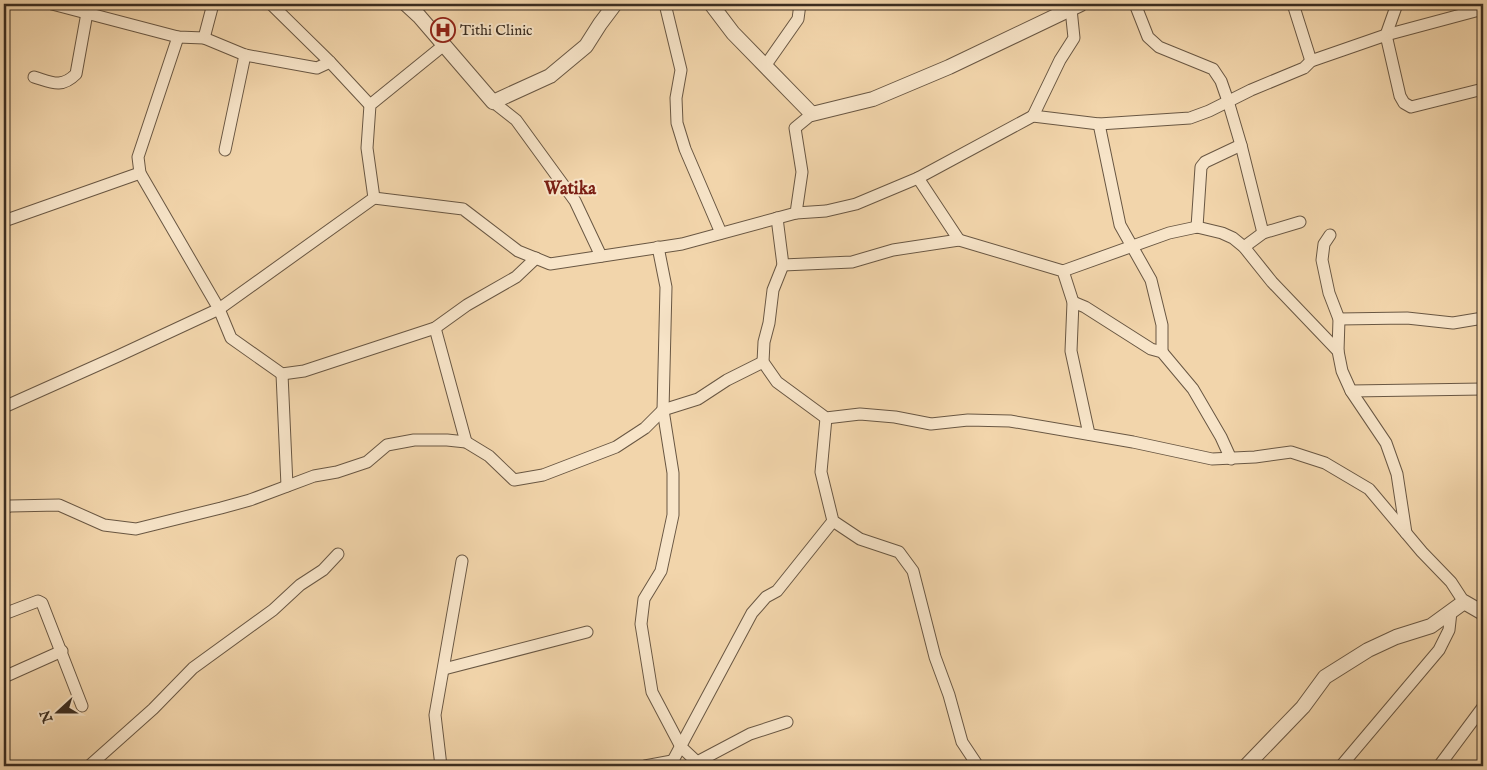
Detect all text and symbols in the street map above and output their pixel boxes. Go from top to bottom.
hospital icon: Tithi Clinic [430,17,456,43]
place label: Tithi Clinic [460,21,533,40]
district label: Watika [543,178,597,201]
north arrow [32,688,82,738]
text: N [36,707,58,726]

